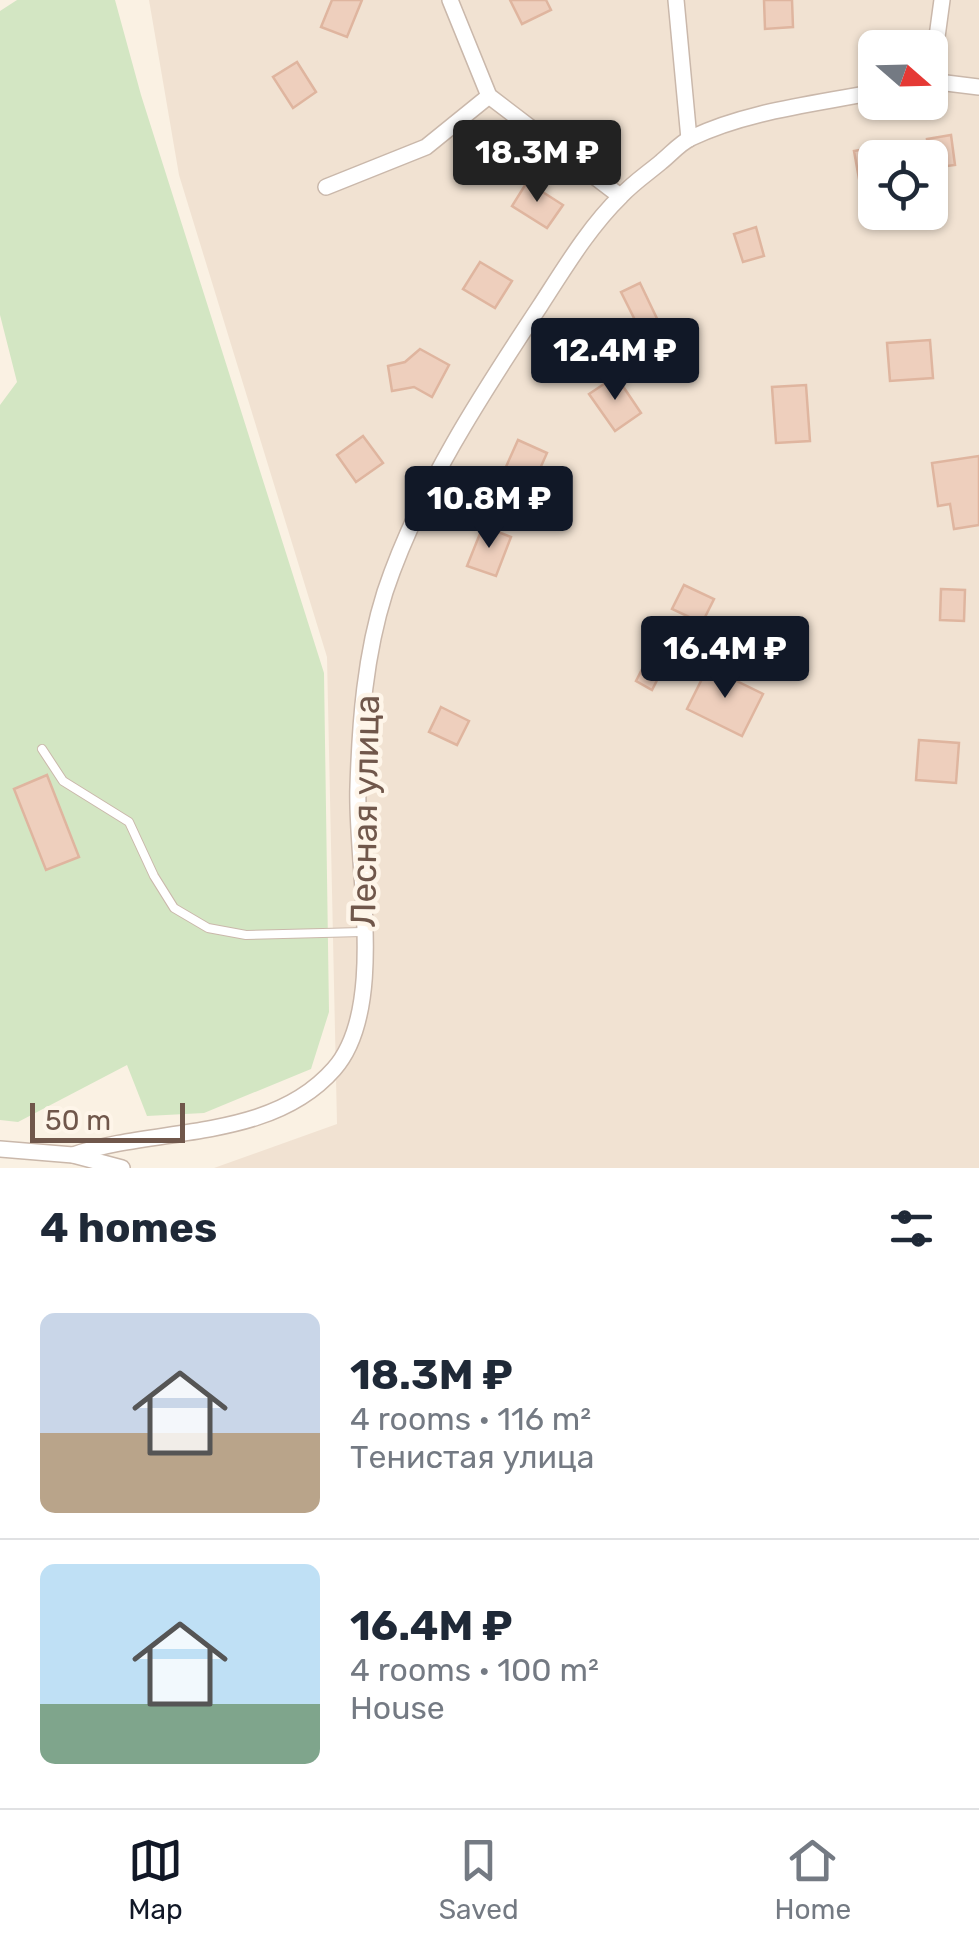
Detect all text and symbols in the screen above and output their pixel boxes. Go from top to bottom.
north arrow [858,30,948,120]
map controls [858,30,948,230]
pin: 18.3M ₽ [445,120,629,205]
text: 18.3M ₽ [475,133,599,171]
button: locate [858,140,948,230]
pin: 12.4M ₽ [523,318,707,403]
text: 12.4M ₽ [553,331,677,369]
pin: 10.8M ₽ [397,466,581,551]
text: 10.8M ₽ [427,479,551,517]
pin: 16.4M ₽ [633,616,817,701]
text: 16.4M ₽ [663,629,787,667]
street label: Лесная улица [342,694,388,928]
scale bar [30,1098,185,1142]
text: 50 m [45,1104,111,1137]
icon: filters [884,1201,939,1256]
text: 4 homes [40,1203,217,1253]
text: 18.3M ₽ [350,1350,513,1400]
icon: home [120,1353,240,1473]
text: 4 rooms · 116 m² [350,1400,591,1438]
text: Тенистая улица [350,1438,594,1476]
text: 16.4M ₽ [350,1601,513,1651]
icon: home [120,1604,240,1724]
text: 4 rooms · 100 m² [350,1651,599,1689]
text: House [350,1689,445,1727]
tab: Map [128,1833,183,1926]
tab: Saved [439,1833,519,1926]
tab: Home [774,1833,851,1926]

